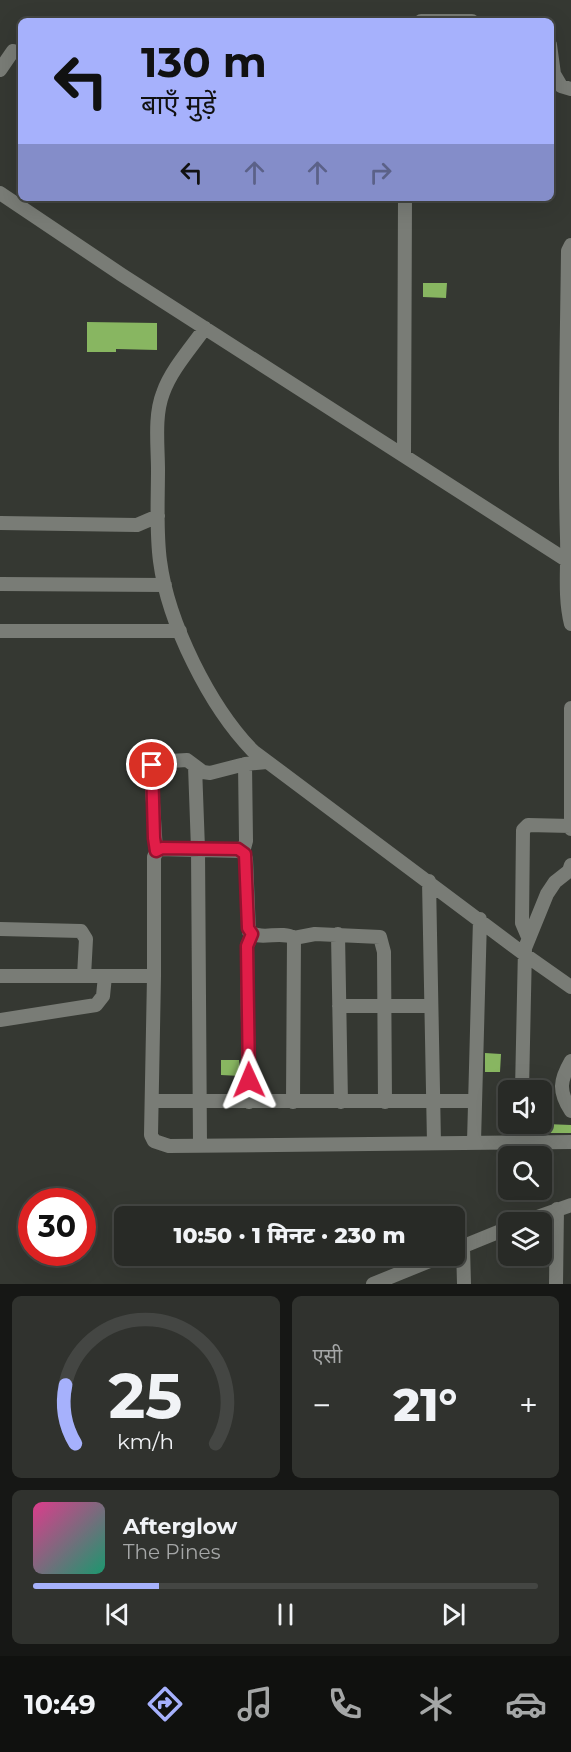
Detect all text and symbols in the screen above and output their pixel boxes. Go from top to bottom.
text: 130 m [141,36,267,88]
icon: left [42,42,120,120]
text: बाएँ मुड़ें [141,88,216,121]
icon: left [175,156,208,189]
icon: ahead [238,156,271,189]
icon: ahead [301,156,334,189]
icon: right [364,156,397,189]
pin [126,739,177,790]
icon: arrive [135,748,168,781]
position arrow [217,1048,281,1112]
map controls [498,1080,552,1266]
button: sound [498,1080,552,1134]
button: search [498,1146,552,1200]
speed limit sign: 30 [18,1188,96,1266]
button: layers [498,1212,552,1266]
text: 10:50 · 1 मिनट · 230 m [173,1222,406,1249]
text: एसी [313,1344,342,1368]
text: 25 [109,1358,183,1434]
text: 21° [393,1377,457,1432]
text: − [313,1385,331,1425]
text: + [519,1385,538,1425]
text: km/h [117,1428,174,1454]
text: Afterglow [123,1513,237,1540]
text: The Pines [123,1540,220,1564]
icon: previous [101,1598,134,1631]
icon: pause [269,1598,302,1631]
icon: next [437,1598,470,1631]
icon: directions [144,1683,186,1725]
icon: music [234,1683,276,1725]
icon: phone [324,1683,366,1725]
icon: climate [415,1683,457,1725]
icon: car [505,1683,547,1725]
text: 10:49 [24,1688,96,1721]

